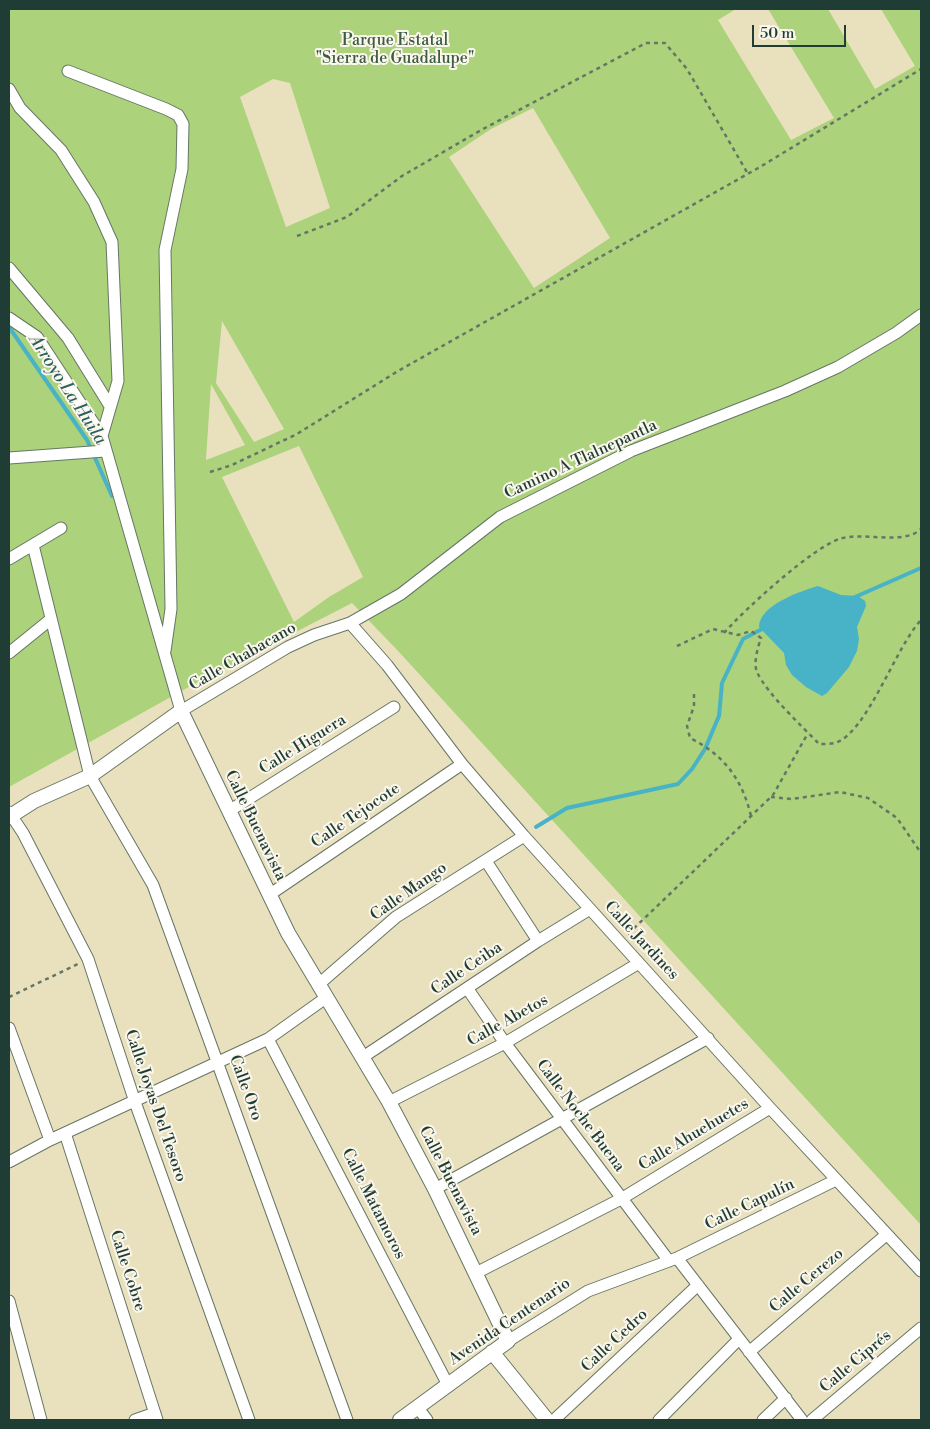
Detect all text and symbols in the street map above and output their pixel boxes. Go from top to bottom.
scale bar [755,15,849,47]
text: 50 m [760,24,794,43]
park label: Parque Estatal "Sierra de Guadalupe" [316,31,474,69]
water label: Arroyo La Huila [23,331,111,449]
street label: Camino A Tlalnepantla [502,416,660,504]
street label: Calle Chabacano [186,619,300,695]
street label: Calle Higuera [256,711,350,779]
street label: Calle Buenavista [220,768,290,884]
street label: Calle Tejocote [308,779,404,853]
street label: Calle Mango [367,859,451,925]
street label: Calle Jardines [600,898,682,984]
street label: Calle Ceiba [428,938,506,1000]
street label: Calle Abetos [464,991,552,1051]
street label: Calle Joyas Del Tesoro [120,1027,190,1185]
street label: Calle Oro [224,1053,266,1123]
street label: Calle Noche Buena [532,1056,628,1176]
street label: Calle Ahuehuetes [635,1095,753,1175]
street label: Calle Buenavista [414,1123,486,1239]
street label: Calle Matamoros [337,1145,409,1263]
street label: Calle Capulín [702,1175,798,1235]
street label: Calle Cobre [105,1228,149,1314]
street label: Calle Cerezo [766,1245,848,1317]
street label: Avenida Centenario [445,1274,575,1370]
street label: Calle Cedro [578,1305,652,1377]
street label: Calle Ciprés [816,1327,896,1397]

